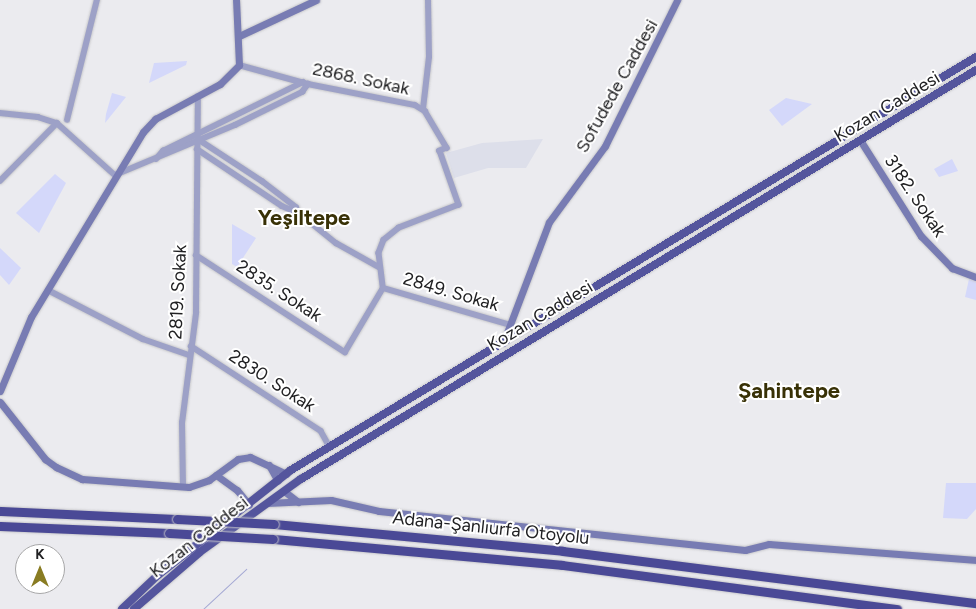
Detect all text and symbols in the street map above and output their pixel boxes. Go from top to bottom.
street label: Sofudede Caddesi [571,16,663,156]
street label: 2868. Sokak [311,58,411,100]
street label: Kozan Caddesi [830,67,944,147]
street label: 3182. Sokak [880,151,950,241]
district label: Yeşiltepe [258,205,350,231]
street label: 2819. Sokak [165,244,191,340]
street label: 2835. Sokak [232,255,326,327]
street label: 2849. Sokak [401,268,501,316]
street label: Kozan Caddesi [483,276,597,356]
street label: 2830. Sokak [225,345,319,417]
district label: Şahintepe [738,378,840,404]
street label: Kozan Caddesi [145,492,253,582]
street label: Adana-Şanlıurfa Otoyolu [391,507,591,549]
north arrow [15,544,65,594]
text: K [35,546,45,563]

